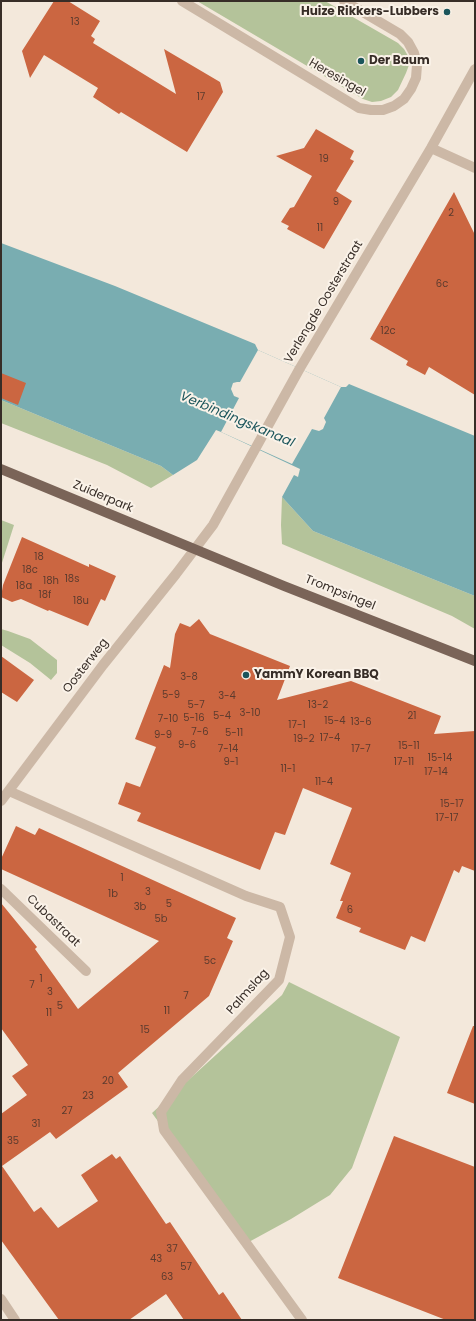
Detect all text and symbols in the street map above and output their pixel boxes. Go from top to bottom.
place label: Huize Rikkers-Lubbers [301,5,439,19]
marker: Huize Rikkers-Lubbers [442,7,452,17]
house number: 13 [70,16,80,28]
place label: Der Baum [369,54,430,68]
street label: Heresingel [306,56,368,100]
marker: Der Baum [356,56,366,66]
house number: 17 [197,91,205,103]
house number: 19 [319,153,329,165]
house number: 9 [333,196,339,208]
house number: 2 [448,207,454,219]
house number: 11 [317,222,323,234]
street label: Verlengde Oosterstraat [282,238,366,366]
house number: 6c [436,278,448,290]
house number: 12c [380,325,396,337]
water label: Verbindingskanaal [178,389,296,451]
street label: Zuiderpark [71,478,135,516]
house number: 18 [34,551,44,563]
house number: 18c [22,564,38,576]
street label: Trompsingel [303,572,377,614]
house number: 18s [65,573,79,585]
house number: 18h [43,575,59,587]
house number: 18a [16,580,32,592]
house number: 18f [39,589,51,601]
house number: 18u [73,595,89,607]
street label: Oosterweg [60,636,112,696]
place label: YammY Korean BBQ [254,668,379,682]
marker: YammY Korean BBQ [241,670,251,680]
house number: 3-8 [180,671,198,683]
house number: 5-9 [162,689,180,701]
house number: 3-4 [218,690,236,702]
house number: 5-7 [187,699,205,711]
house number: 13-2 [308,699,328,711]
house number: 3-10 [240,707,260,719]
house number: 5-4 [213,710,231,722]
house number: 21 [408,710,416,722]
house number: 5-16 [183,712,205,724]
house number: 7-10 [158,713,178,725]
house number: 15-4 [324,715,346,727]
house number: 13-6 [351,716,371,728]
house number: 17-1 [288,719,306,731]
house number: 7-6 [191,726,209,738]
house number: 5-11 [225,727,243,739]
house number: 9-9 [154,729,172,741]
house number: 17-4 [320,732,340,744]
house number: 19-2 [294,733,314,745]
house number: 9-6 [178,739,196,751]
house number: 15-11 [398,740,420,752]
house number: 7-14 [218,743,238,755]
house number: 17-7 [351,743,371,755]
house number: 15-14 [428,752,452,764]
house number: 9-1 [223,756,239,768]
house number: 17-11 [394,756,414,768]
house number: 11-1 [280,763,296,775]
house number: 17-14 [424,766,448,778]
house number: 11-4 [315,776,333,788]
house number: 15-17 [440,798,464,810]
house number: 17-17 [436,812,458,824]
house number: 1 [120,872,124,884]
house number: 3 [145,886,151,898]
house number: 1b [108,888,118,900]
street label: Cubastraat [23,892,83,950]
house number: 5 [166,898,172,910]
house number: 3b [134,901,146,913]
house number: 6 [347,904,353,916]
house number: 5b [154,913,168,925]
house number: 5c [204,955,216,967]
street label: Palmslag [224,966,272,1018]
house number: 1 [39,973,43,985]
house number: 7 [29,979,35,991]
house number: 3 [47,986,53,998]
house number: 7 [183,990,189,1002]
house number: 5 [57,1000,63,1012]
house number: 11 [164,1005,170,1017]
house number: 11 [46,1007,52,1019]
house number: 15 [140,1024,150,1036]
house number: 20 [102,1075,114,1087]
house number: 23 [82,1090,94,1102]
house number: 27 [61,1105,73,1117]
house number: 31 [31,1118,41,1130]
house number: 35 [7,1135,19,1147]
house number: 37 [166,1243,178,1255]
house number: 43 [150,1253,162,1265]
house number: 57 [180,1261,192,1273]
house number: 63 [161,1271,173,1283]

